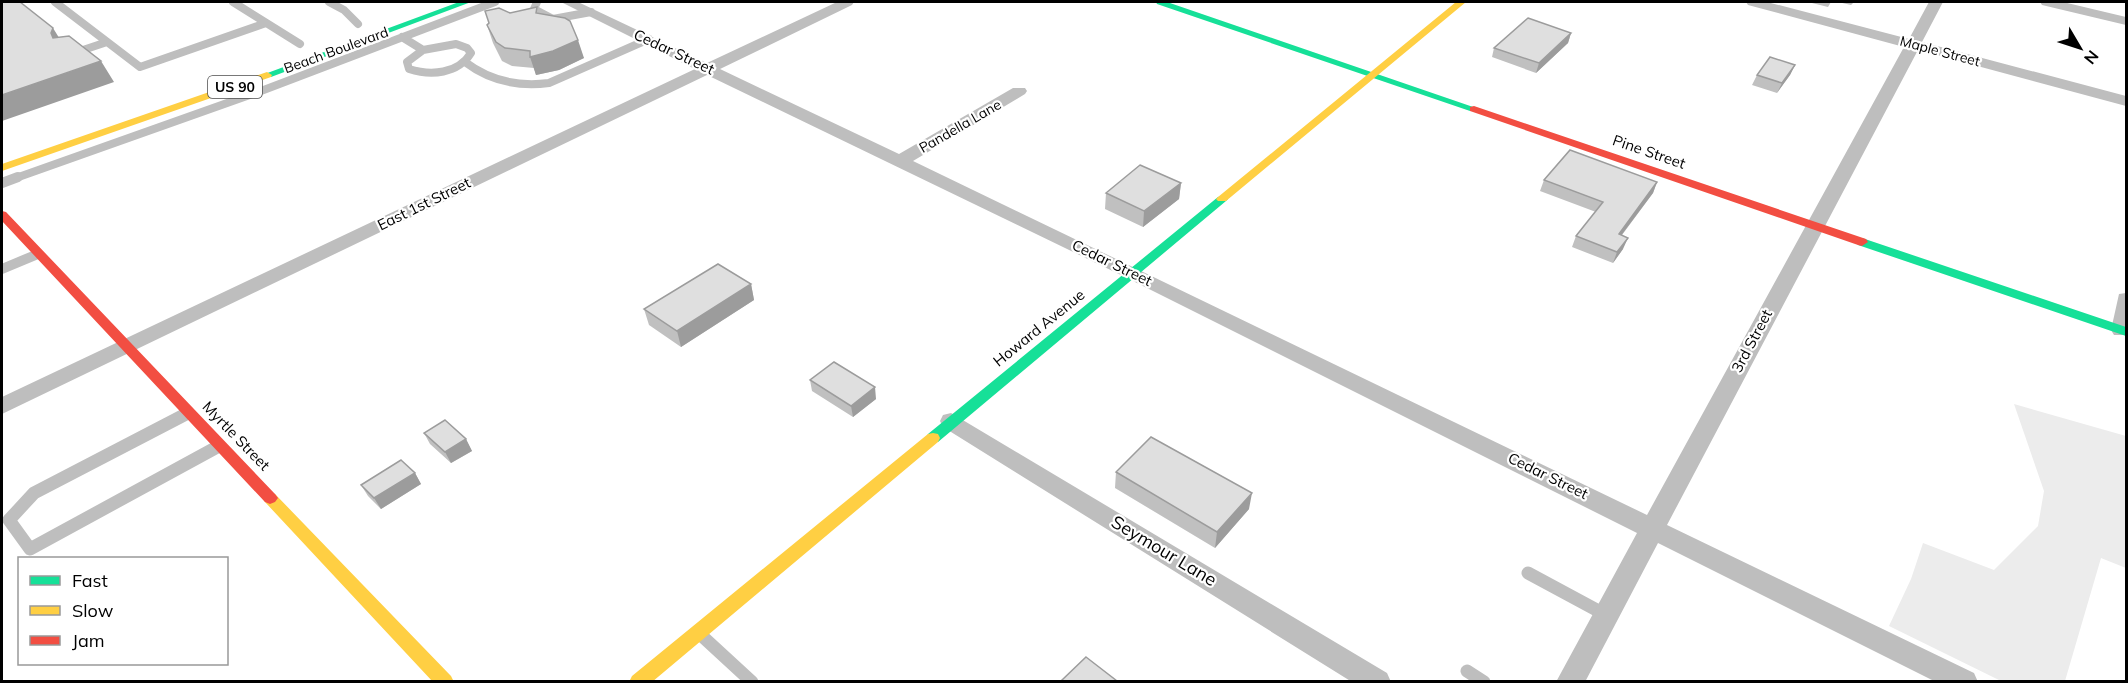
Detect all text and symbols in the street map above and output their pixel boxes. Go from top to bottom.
north arrow [2050,18,2110,78]
street label: Beach Boulevard [281,23,391,77]
street label: Cedar Street [631,25,718,78]
street label: Maple Street [1898,32,1982,70]
text: N [2080,46,2103,68]
road number: US 90 [208,76,262,98]
street label: Pandella Lane [916,95,1004,157]
street label: Pine Street [1610,130,1688,173]
street label: East 1st Street [374,173,473,234]
street label: Cedar Street [1069,235,1155,290]
street label: Howard Avenue [989,285,1088,370]
street label: 3rd Street [1727,306,1776,376]
street label: Myrtle Street [199,397,274,474]
street label: Cedar Street [1505,448,1591,503]
street label: Seymour Lane [1107,510,1221,591]
legend [18,557,228,665]
text: Fast [72,569,108,592]
text: Slow [72,599,114,622]
text: Jam [72,629,105,652]

